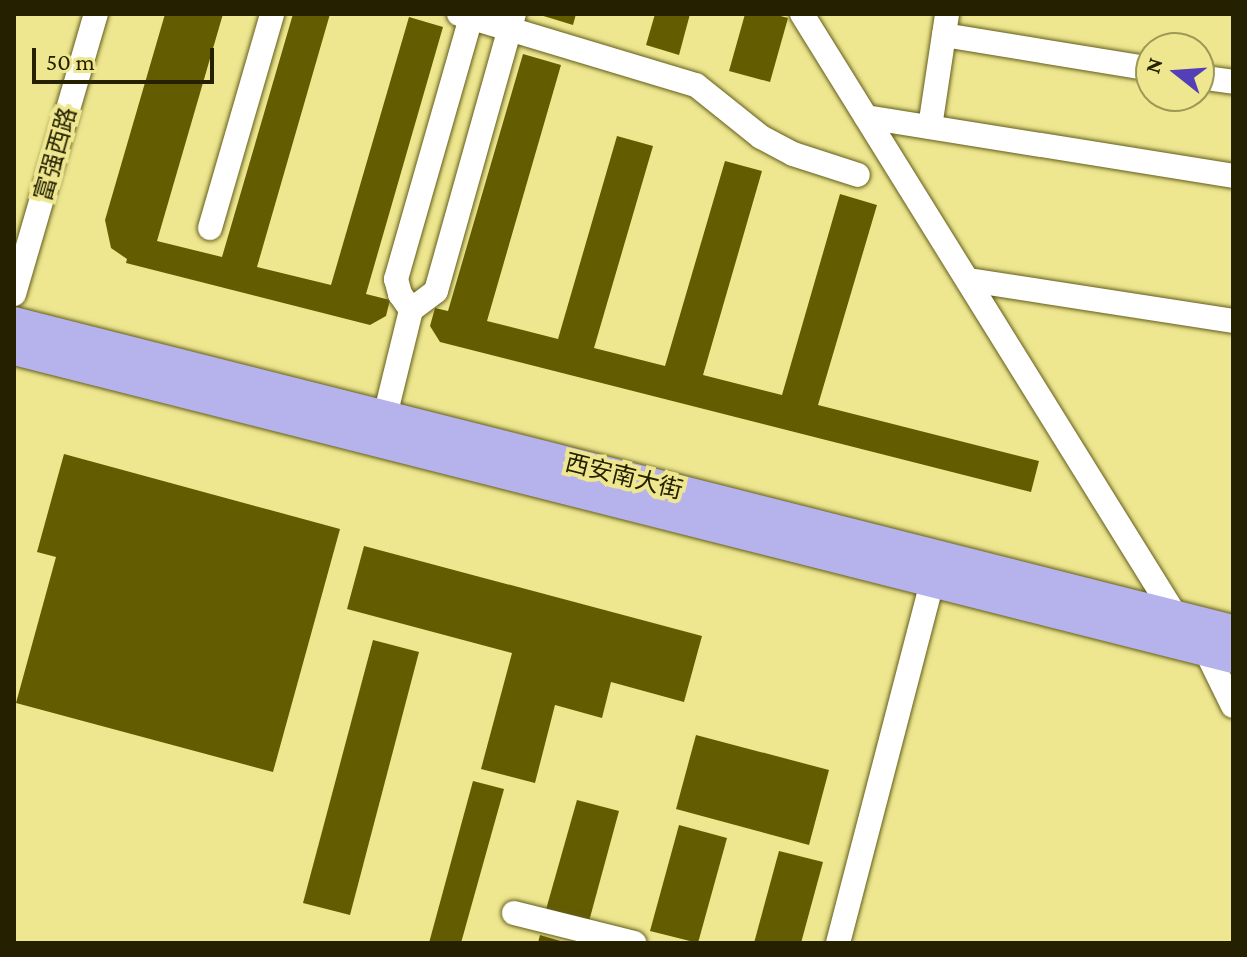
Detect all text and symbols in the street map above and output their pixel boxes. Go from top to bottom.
scale bar [36,32,218,82]
north arrow [1135,32,1215,112]
text: 50 m [46,48,95,75]
text: N [1139,55,1168,76]
street label: 富强西路 [28,104,82,204]
street label: 西安南大街 [562,448,686,504]

